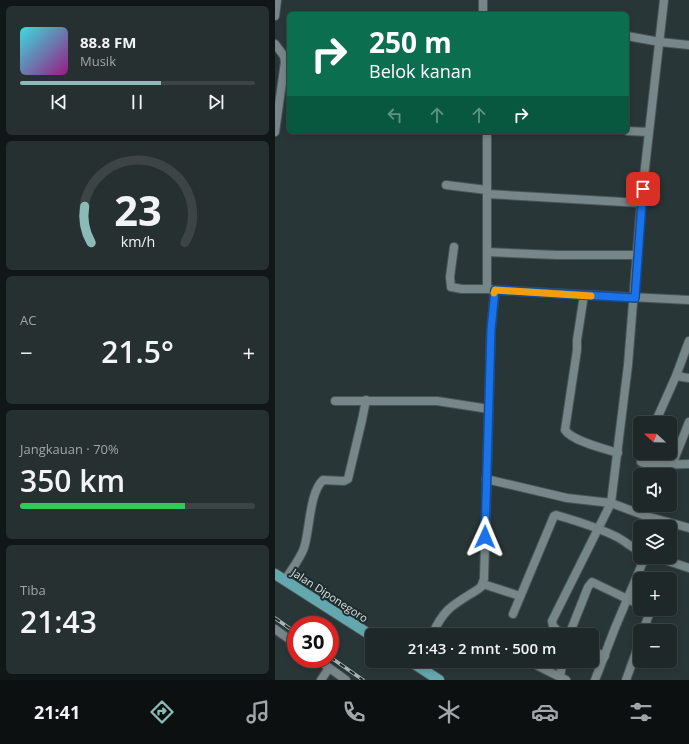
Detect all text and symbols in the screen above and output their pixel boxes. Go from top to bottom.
text: 250 m [369,23,452,61]
icon: right [303,28,355,80]
text: 88.8 FM [80,32,136,52]
text: Musik [80,52,116,70]
text: Belok kanan [369,59,472,83]
icon: previous [48,91,70,113]
icon: pause [126,91,148,113]
icon: next [205,91,227,113]
icon: left [384,104,406,126]
icon: ahead [426,104,448,126]
icon: ahead [468,104,490,126]
icon: right [510,104,532,126]
pin [626,172,660,206]
icon: arrive [632,178,654,200]
text: 23 [114,182,161,238]
text: km/h [120,232,155,251]
text: AC [20,311,36,329]
text: 21.5° [101,331,174,372]
text: − [20,337,33,367]
text: + [242,337,255,367]
north arrow [633,416,677,460]
map controls [633,416,677,668]
text: Jangkauan · 70% [20,440,119,458]
text: 350 km [20,460,125,501]
button: sound [633,468,677,512]
position arrow [464,516,506,558]
button: layers [633,520,677,564]
street label: Jalan Diponegoro [288,564,371,626]
button: + [633,572,677,616]
text: Tiba [20,581,46,599]
text: 21:43 [20,601,97,642]
speed limit sign: 30 [287,616,339,668]
button: − [633,624,677,668]
text: 21:43 · 2 mnt · 500 m [408,638,556,658]
icon: directions [148,698,176,726]
icon: music [244,698,272,726]
icon: phone [340,698,368,726]
icon: climate [435,698,463,726]
icon: car [531,698,559,726]
icon: filters [627,698,655,726]
text: 21:41 [34,700,80,724]

